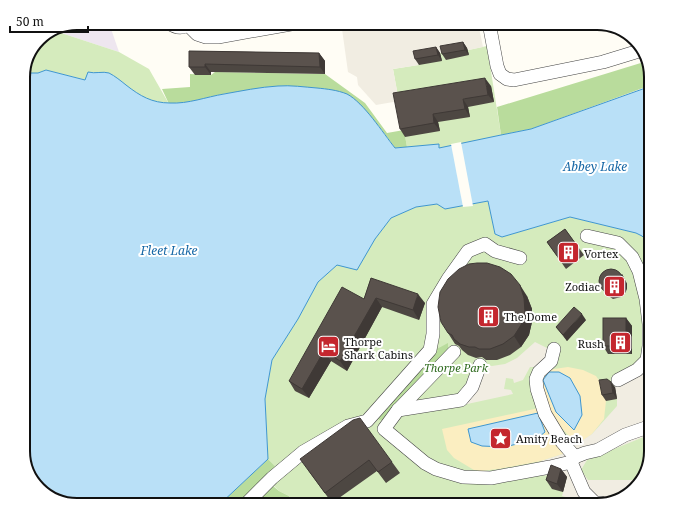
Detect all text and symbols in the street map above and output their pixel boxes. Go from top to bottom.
scale bar [10,8,88,34]
text: 50 m [16,13,44,30]
water label: Abbey Lake [562,158,627,175]
building icon: Vortex [555,240,581,266]
water label: Fleet Lake [139,242,198,259]
place label: Vortex [584,246,619,261]
building icon: Zodiac [602,273,628,299]
place label: Zodiac [565,279,600,294]
building icon: The Dome [476,303,502,329]
place label: The Dome [504,309,557,324]
building icon: Rush [607,330,633,356]
hotel icon: Thorpe Shark Cabins [316,334,342,360]
place label: Thorpe Shark Cabins [344,334,413,362]
place label: Rush [578,336,604,351]
park label: Thorpe Park [424,360,489,375]
place icon: Amity Beach [488,425,514,451]
place label: Amity Beach [516,431,582,446]

